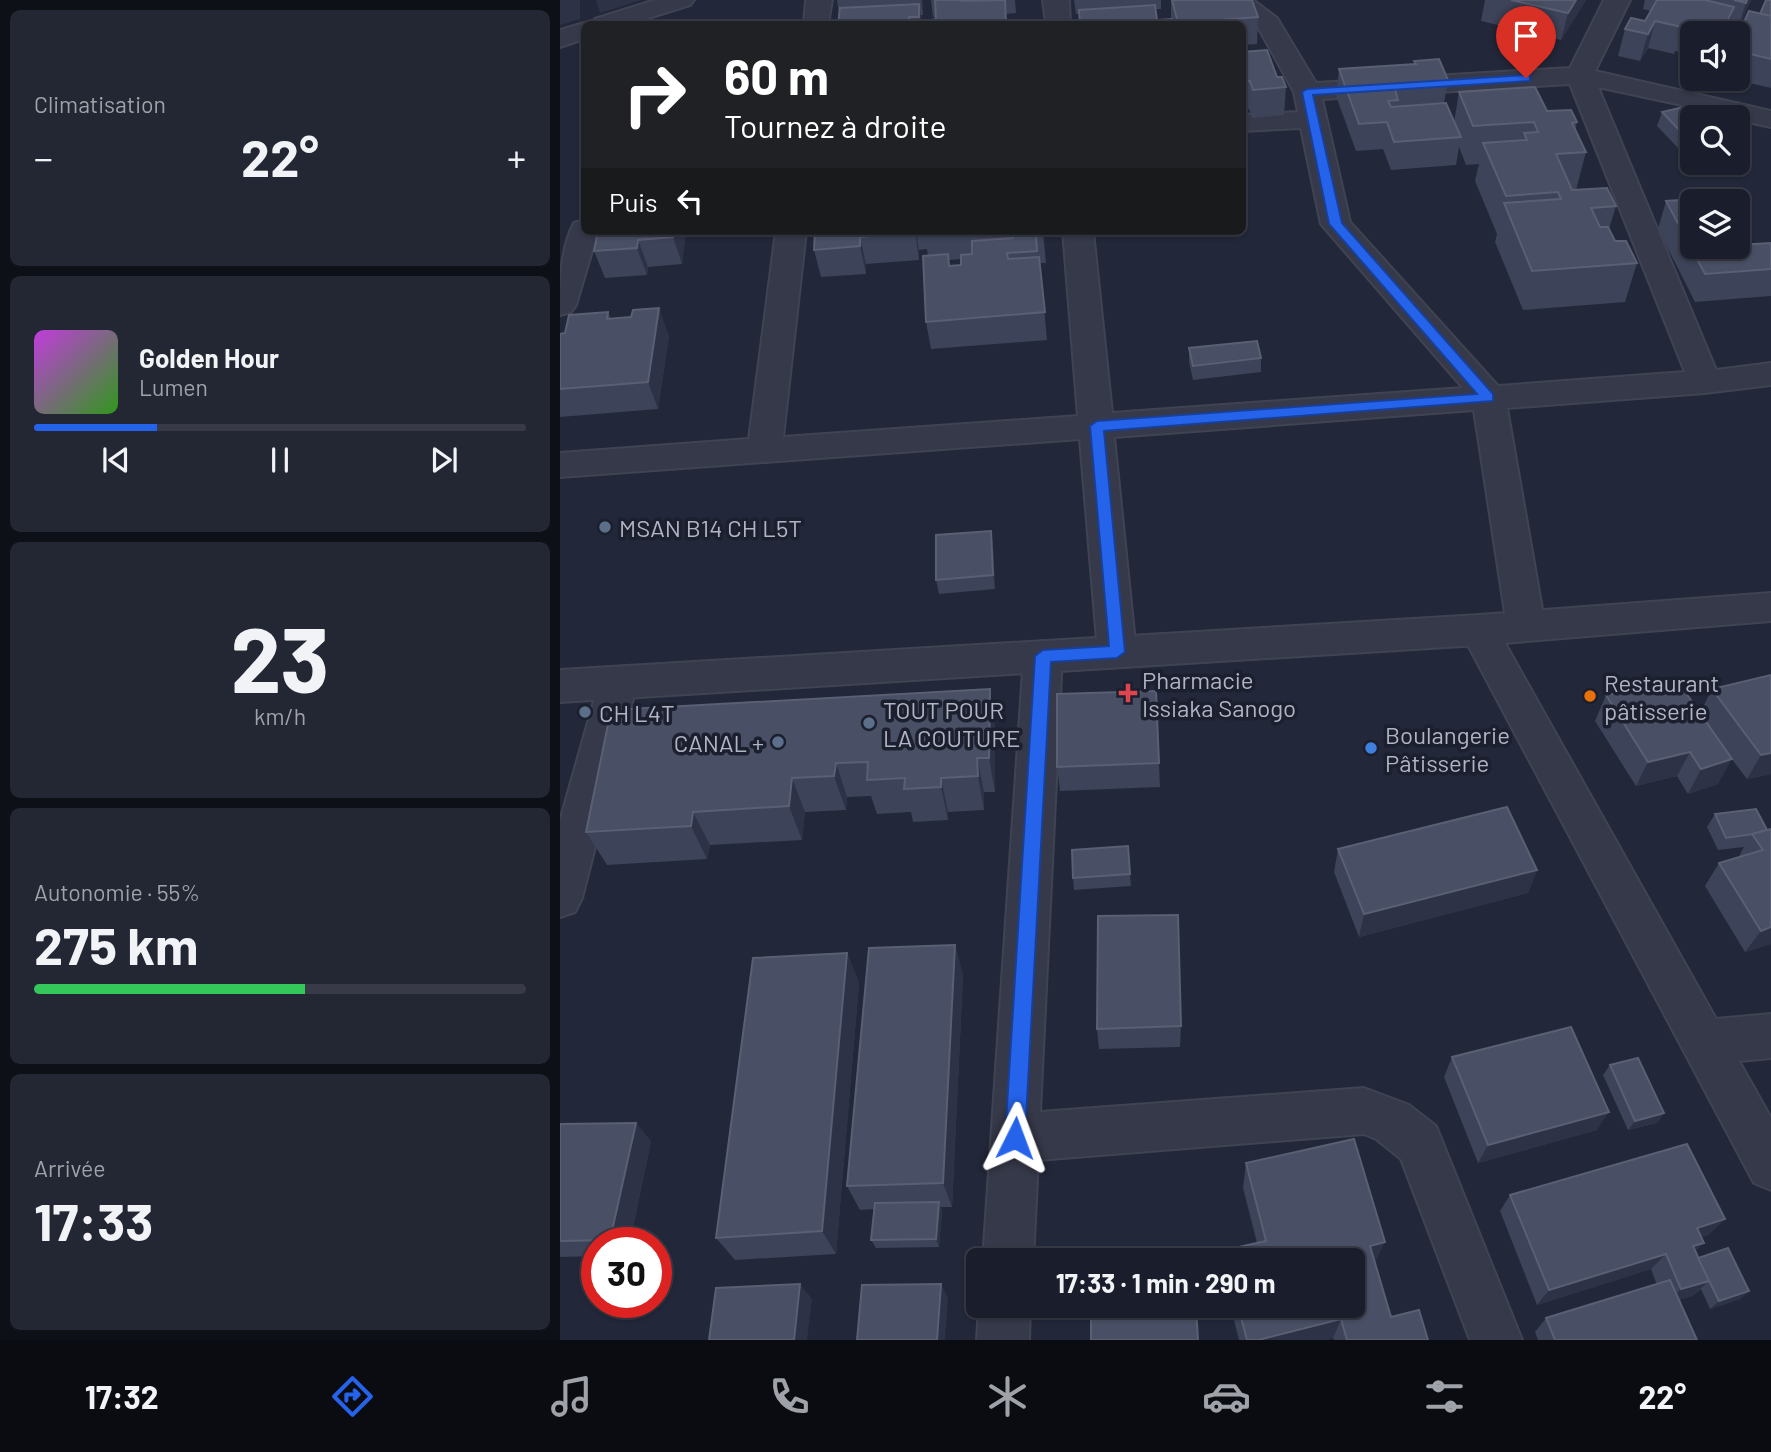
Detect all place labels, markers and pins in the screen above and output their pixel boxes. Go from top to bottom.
pin [1496,6,1556,78]
place label: MSAN B14 CH L5T [619,513,802,542]
marker: MSAN B14 CH L5T [597,519,613,535]
place label: Pharmacie Issiaka Sanogo [1142,665,1296,722]
place label: Restaurant pâtisserie [1604,668,1719,725]
marker: Pharmacie Issiaka Sanogo [1120,685,1136,701]
marker: Restaurant pâtisserie [1582,688,1598,704]
place label: TOUT POUR LA COUTURE [883,695,1020,752]
place label: CH L4T [599,698,675,727]
marker: CH L4T [577,704,593,720]
marker: TOUT POUR LA COUTURE [861,715,877,731]
place label: Boulangerie Pâtisserie [1385,720,1510,777]
place label: CANAL + [674,728,764,757]
marker: CANAL + [770,734,786,750]
marker: Boulangerie Pâtisserie [1363,740,1379,756]

